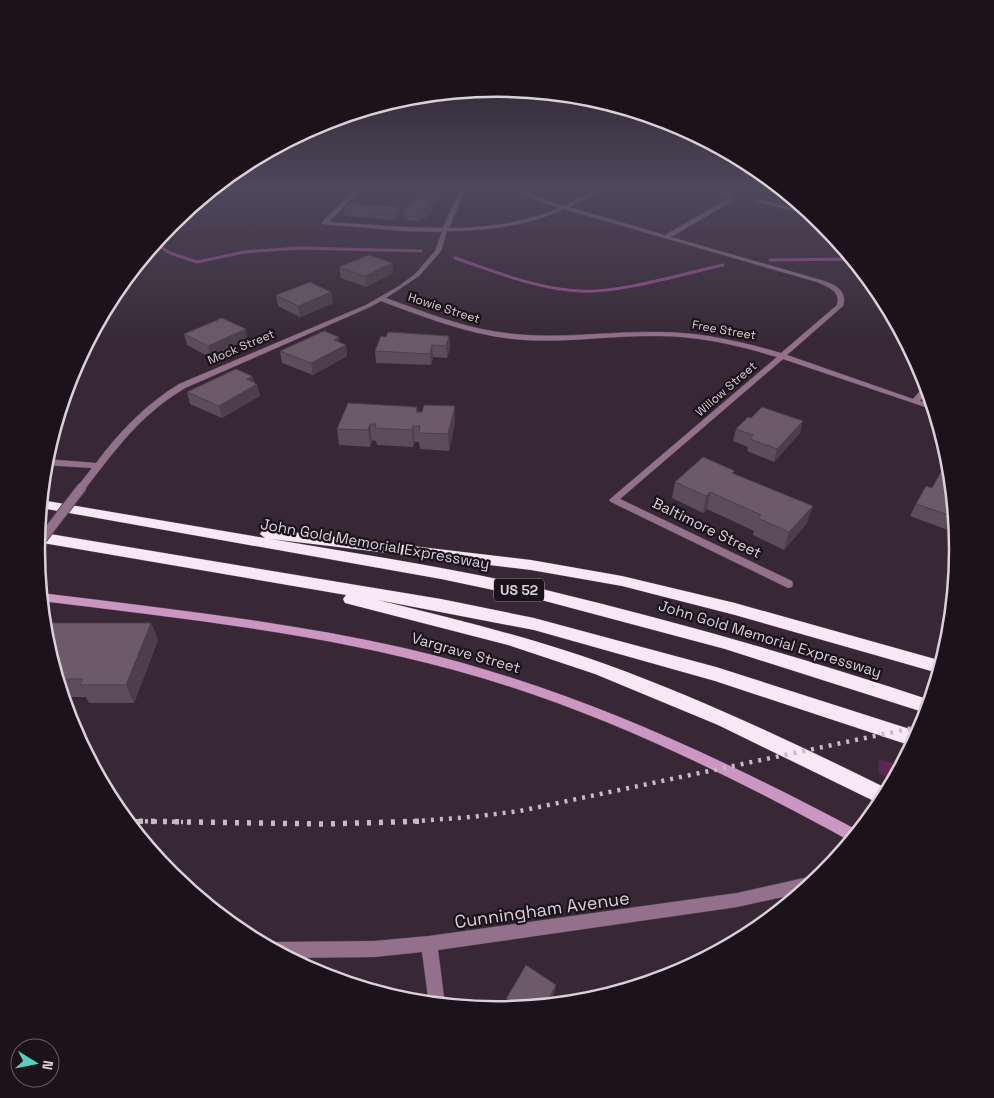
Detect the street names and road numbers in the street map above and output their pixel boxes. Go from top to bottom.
street label: Howie Street [406,289,482,327]
street label: Free Street [691,316,757,344]
street label: Mock Street [205,326,277,368]
street label: Willow Street [692,358,760,420]
street label: Baltimore Street [650,493,765,562]
street label: John Gold Memorial Expressway [259,514,491,573]
road number: US 52 [494,578,544,602]
street label: John Gold Memorial Expressway [656,595,884,682]
street label: Vargrave Street [410,628,523,677]
street label: Cunningham Avenue [453,886,631,933]

